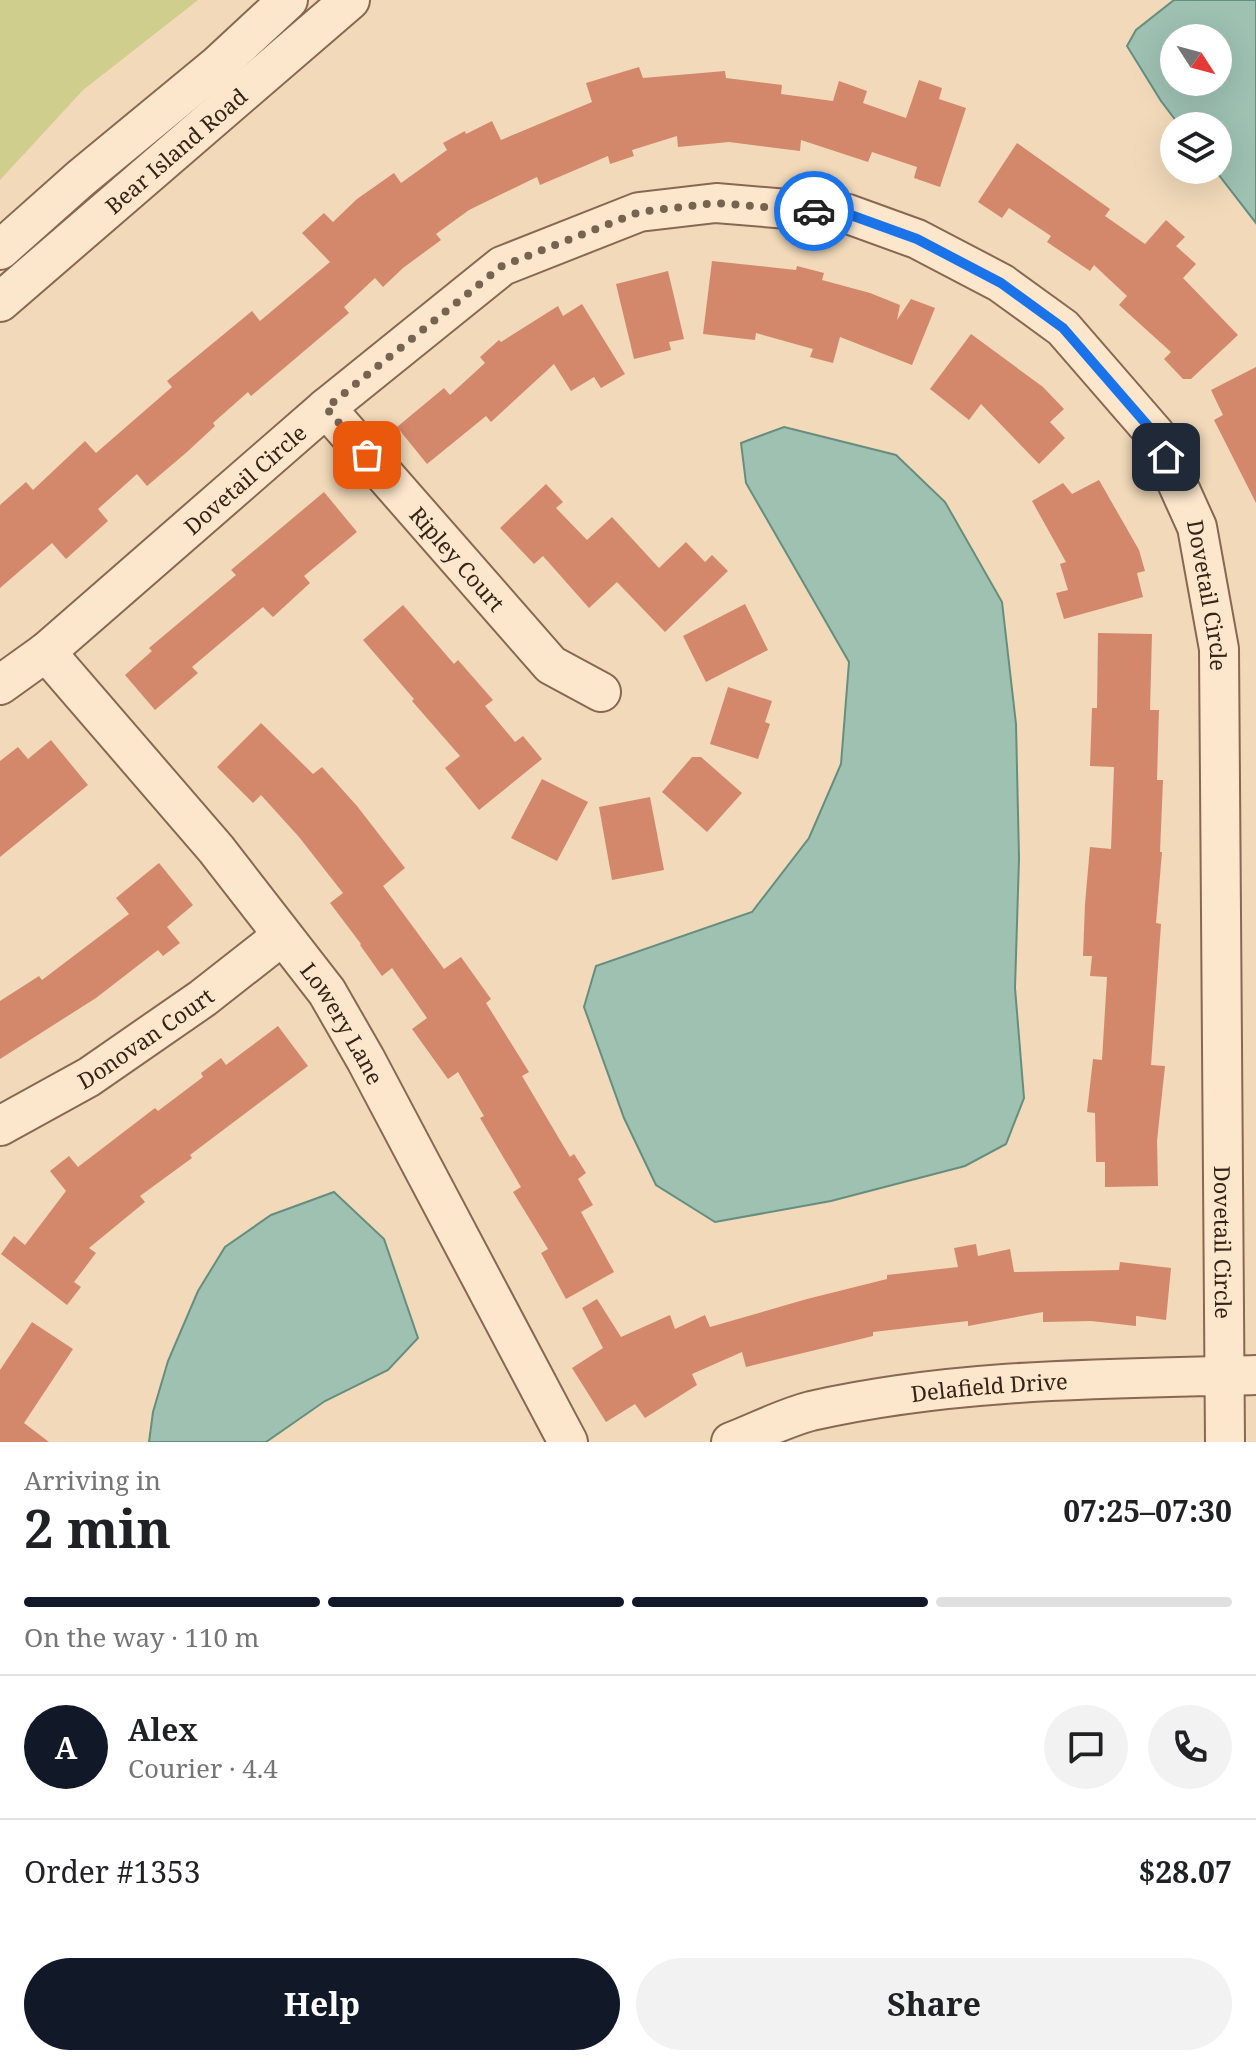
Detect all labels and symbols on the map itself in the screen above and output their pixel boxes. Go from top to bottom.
north arrow [1160,24,1232,96]
street label: Bear Island Road [98,80,253,220]
courier [774,171,854,251]
street label: Dovetail Circle [177,417,312,541]
pin [333,421,401,489]
pin [1132,423,1200,491]
street label: Ripley Court [404,500,512,617]
street label: Dovetail Circle [1181,517,1234,671]
street label: Lowery Lane [294,956,391,1089]
street label: Donovan Court [72,980,220,1095]
street label: Dovetail Circle [1208,1166,1239,1319]
street label: Delafield Drive [909,1365,1068,1408]

